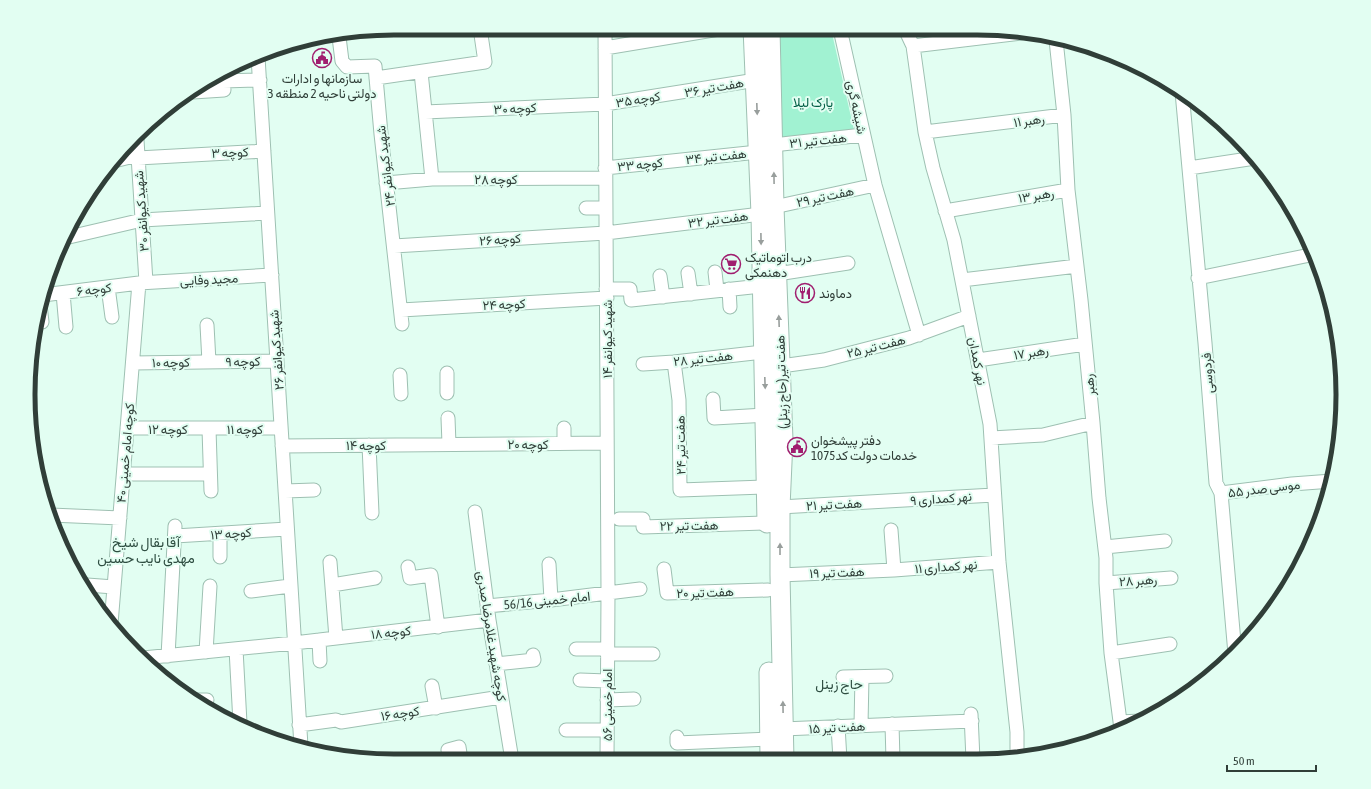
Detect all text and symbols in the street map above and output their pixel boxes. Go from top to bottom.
public building icon: سازمانها و ادارات دولتی ناحیه 2 منطقه 3 [311,47,333,69]
place label: سازمانها و ادارات دولتی ناحیه 2 منطقه 3 [268,71,376,102]
street label: هفت تیر ۳۶ [683,75,745,101]
street label: شیشه گری [843,79,870,135]
street label: کوچه ۳۵ [615,89,662,112]
park label: پارک لیلا [793,95,833,112]
street label: کوچه ۳۰ [493,100,537,119]
one-way arrow [754,103,760,116]
street label: رهبر ۱۱ [1013,111,1046,131]
street label: شهید کیوانفر ۲۴ [373,125,399,207]
street label: هفت تیر ۳۱ [789,130,848,152]
street label: کوچه ۳ [211,144,249,163]
street label: هفت تیر ۳۴ [685,146,747,168]
street label: کوچه ۳۳ [616,155,664,176]
street label: شهید کیوانفر ۳۰ [131,170,153,252]
one-way arrow [771,171,777,184]
street label: کوچه ۲۸ [474,172,518,189]
street label: هفت تیر ۲۹ [795,183,855,211]
street label: رهبر ۱۳ [1017,185,1055,207]
street label: هفت تیر ۳۲ [687,208,749,232]
street label: کوچه ۲۶ [479,231,522,250]
one-way arrow [758,233,764,246]
place label: درب اتوماتیک دهنمکی [745,250,812,281]
supermarket icon: درب اتوماتیک دهنمکی [720,253,742,275]
street label: مجید وفایی [179,270,239,290]
street label: کوچه ۶ [76,280,113,301]
restaurant icon: دماوند [794,282,816,304]
place label: دماوند [819,286,852,302]
street label: کوچه ۲۴ [482,296,526,315]
street label: شهید کیوانفر ۱۴ [600,300,616,378]
street label: شهید کیوانفر ۲۶ [266,309,288,391]
one-way arrow [776,314,782,327]
street label: هفت تیر ۲۵ [845,332,907,362]
street label: هفت تیر(حاج زینل) [772,335,793,429]
street label: نهر کمدان [964,336,990,387]
street label: رهبر ۱۷ [1013,342,1050,364]
street label: هفت تیر ۲۸ [673,348,734,370]
street label: فردوسی [1199,352,1217,394]
street label: کوچه ۹ [225,354,261,371]
street label: کوچه ۱۰ [152,355,190,372]
street label: رهبر [1081,373,1099,398]
one-way arrow [761,377,768,389]
street label: کوچه امام خمینی ۴۰ [114,402,139,504]
street label: هفت تیر ۲۴ [672,415,690,475]
street label: کوچه ۱۲ [148,422,188,439]
street label: کوچه ۱۱ [227,422,263,439]
place label: دفتر پیشخوان خدمات دولت کد1075 [811,433,917,464]
public building icon: دفتر پیشخوان خدمات دولت کد1075 [786,436,808,458]
street label: کوچه ۲۰ [507,437,549,454]
street label: کوچه ۱۴ [346,438,386,455]
street label: موسی صدر ۵۵ [1227,477,1301,501]
street label: نهر کمداری ۹ [910,489,973,509]
street label: هفت تیر ۲۱ [806,496,862,514]
street label: هفت تیر ۲۲ [659,517,719,535]
street label: کوچه ۱۳ [210,525,252,544]
district label: آقا بقال شیخ مهدی نایب حسین [97,534,195,567]
one-way arrow [777,542,783,555]
street label: نهر کمداری ۱۱ [914,557,978,577]
street label: هفت تیر ۱۹ [809,564,865,582]
street label: کوچه شهید غلامرضا صدری [472,570,509,703]
street label: رهبر ۲۸ [1118,572,1158,590]
street label: هفت تیر ۲۰ [676,584,734,602]
street label: امام خمینی 56/16 [503,588,591,614]
street label: کوچه ۱۸ [370,623,412,644]
street label: امام خمینی ۵۶ [600,669,616,741]
district label: حاج زینل [815,676,863,695]
one-way arrow [780,700,786,713]
street label: کوچه ۱۶ [380,703,421,726]
street label: هفت تیر ۱۵ [808,719,866,737]
scale bar [1227,747,1316,773]
text: 50 m [1233,754,1255,768]

